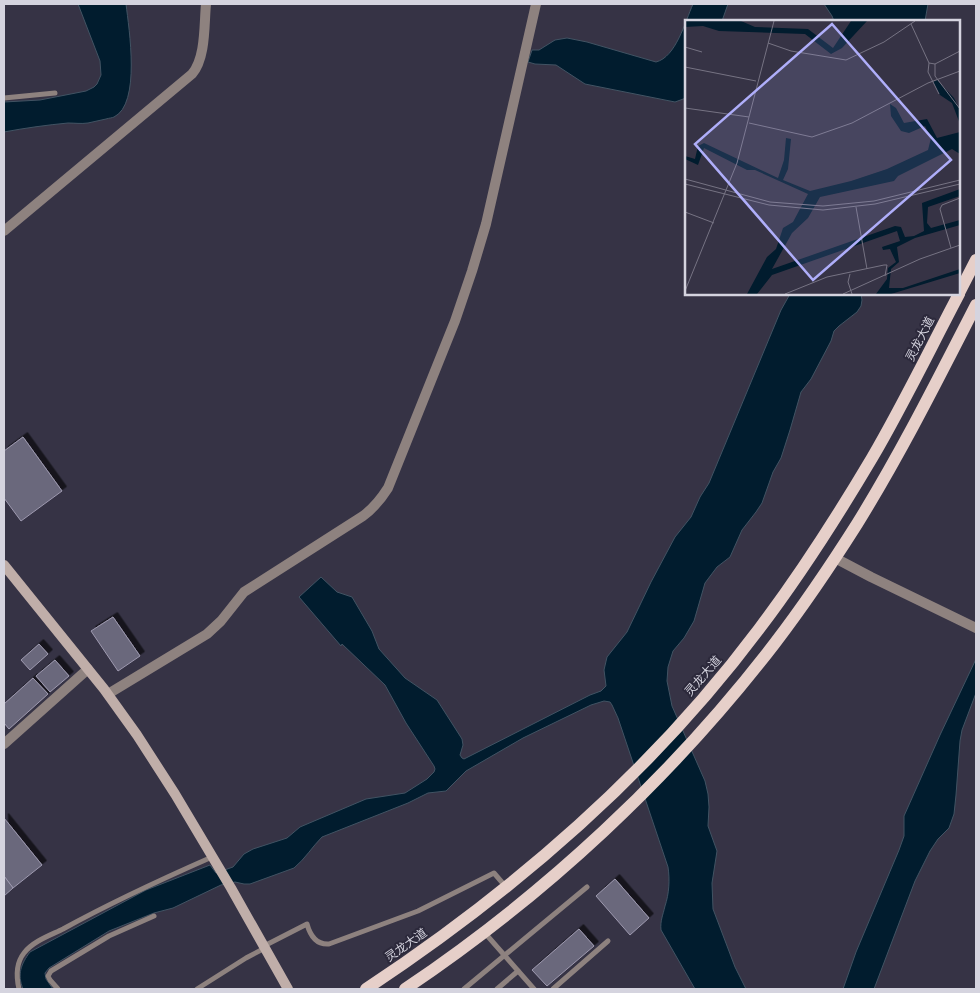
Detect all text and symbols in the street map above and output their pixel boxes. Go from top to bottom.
inset map [685,20,960,295]
street label: 灵龙大道 [903,314,937,364]
street label: 灵龙大道 [682,653,724,699]
street label: 灵龙大道 [382,925,430,965]

